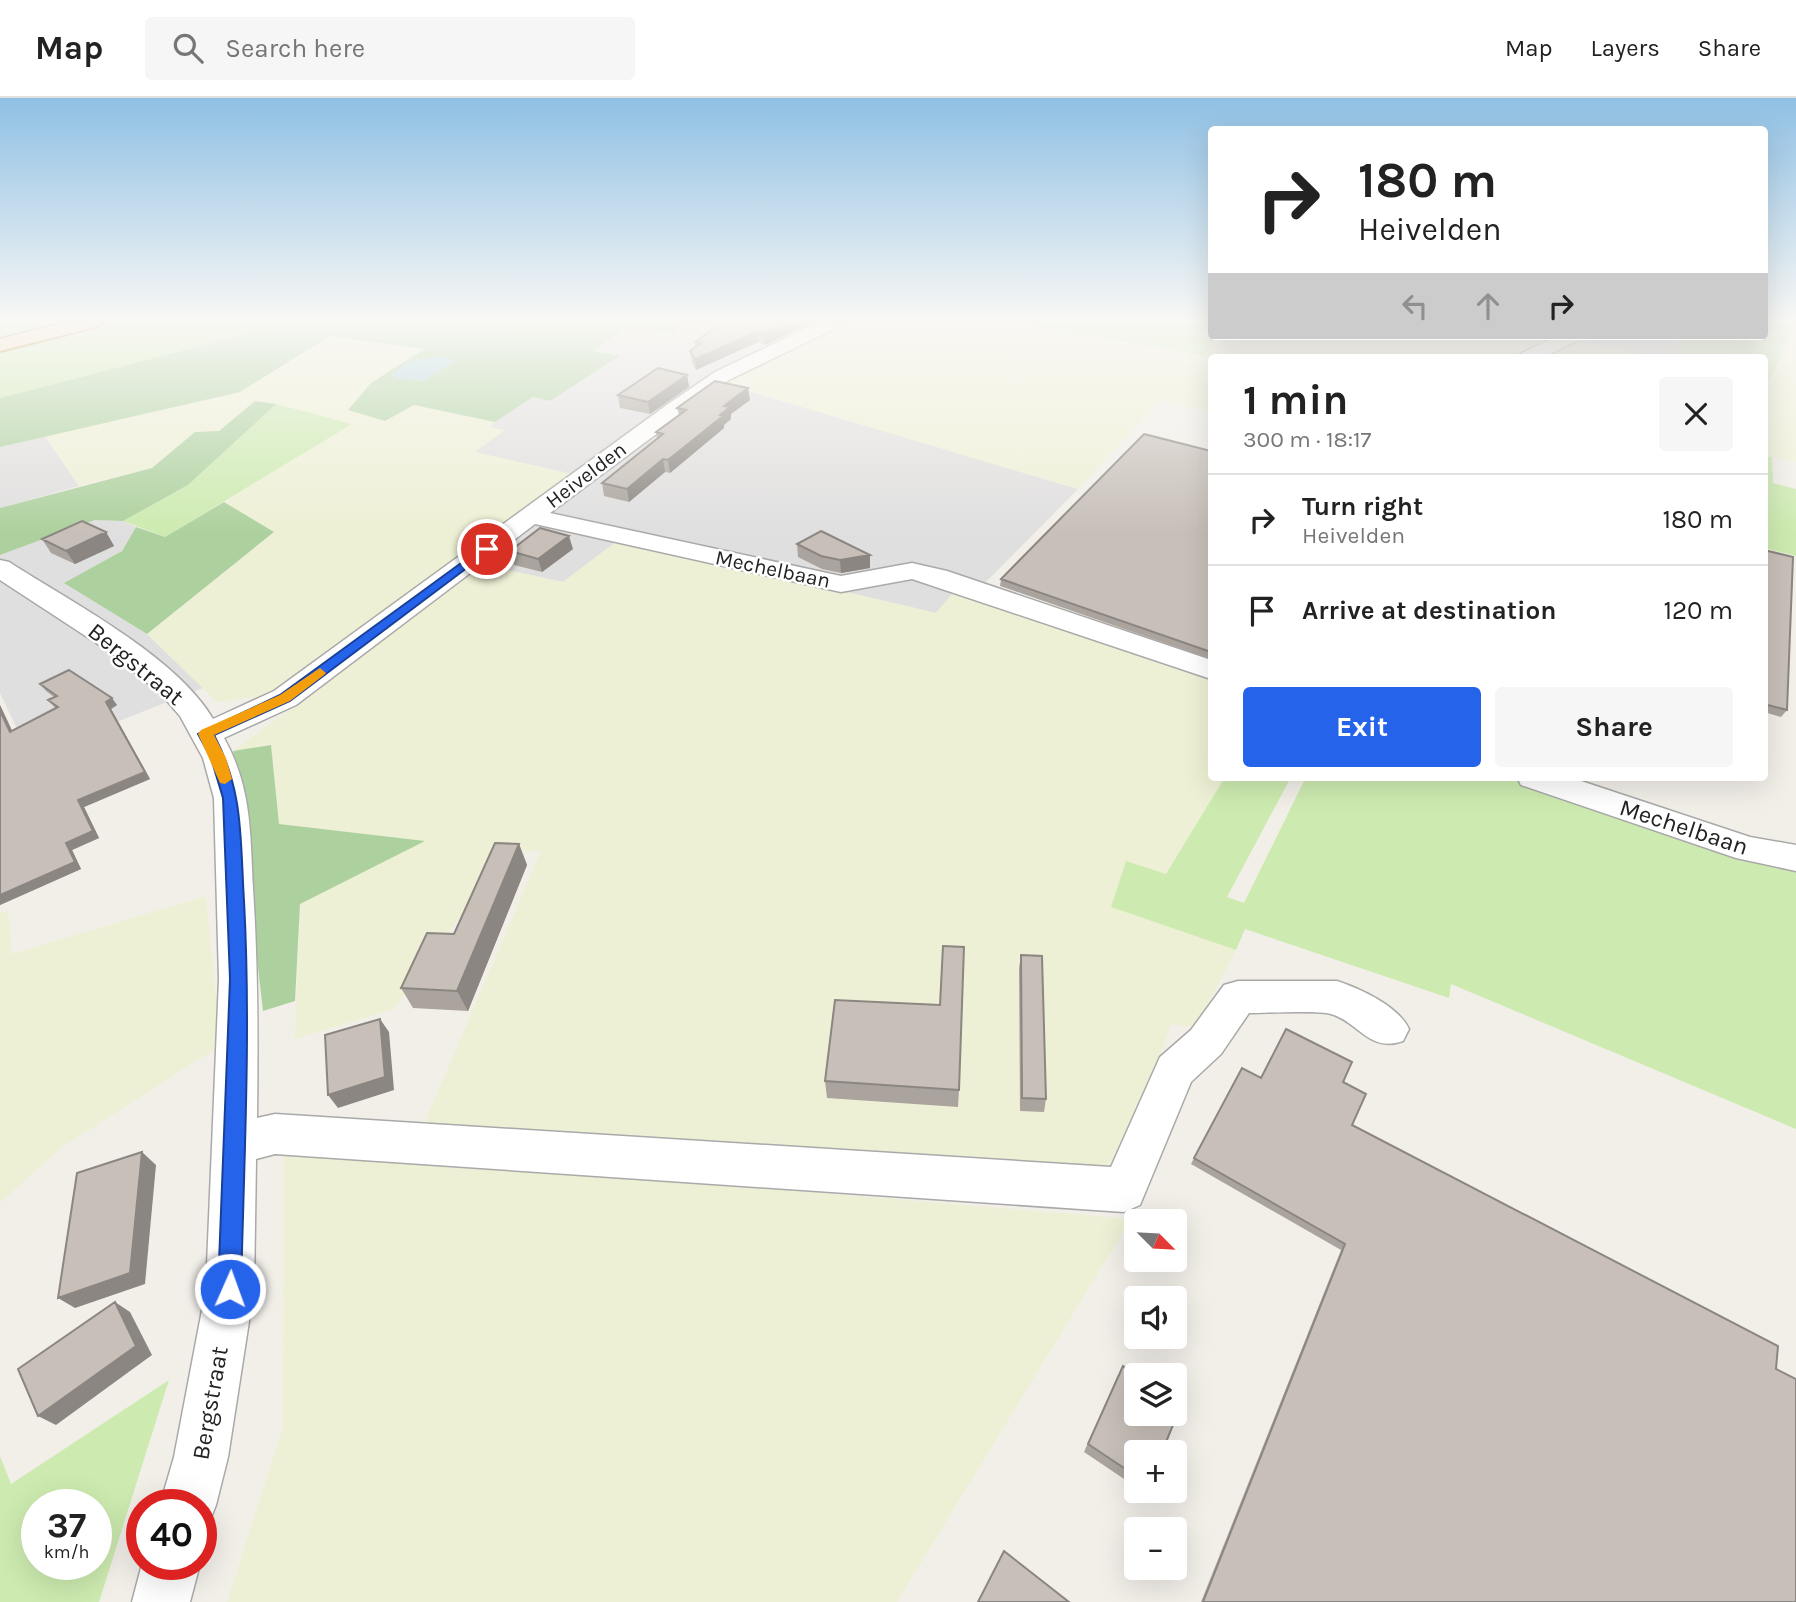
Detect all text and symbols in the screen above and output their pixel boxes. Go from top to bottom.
search box [145,17,635,80]
text: Map [35,29,103,67]
icon: search [169,29,207,67]
text: Search here [225,33,365,64]
text: Map [1505,34,1553,62]
text: Layers [1591,34,1660,62]
text: Share [1698,34,1761,62]
text: 180 m [1358,152,1497,209]
icon: right [1243,154,1334,245]
text: Heivelden [1358,211,1502,248]
icon: left [1396,287,1434,325]
icon: ahead [1469,287,1507,325]
icon: right [1542,287,1580,325]
text: 1 min [1243,375,1348,425]
button: close [1659,377,1733,451]
text: 300 m · 18:17 [1243,426,1371,453]
street label: Heivelden [541,437,631,513]
text: Turn right [1302,491,1423,522]
icon: right [1243,501,1281,539]
text: 180 m [1663,504,1733,535]
pin [457,519,517,579]
text: Heivelden [1302,522,1405,549]
icon: arrive [468,530,506,568]
street label: Mechelbaan [713,545,833,593]
icon: arrive [1243,592,1281,630]
text: Arrive at destination [1302,595,1556,626]
text: 120 m [1663,595,1733,626]
street label: Bergstraat [83,617,189,711]
button: Exit [1243,687,1481,767]
button: Share [1495,687,1733,767]
street label: Mechelbaan [1616,793,1752,861]
north arrow [1124,1209,1186,1272]
map controls [1124,1209,1187,1580]
position arrow [193,1252,267,1326]
button: sound [1124,1286,1187,1349]
street label: Bergstraat [186,1344,234,1462]
button: layers [1124,1363,1187,1426]
button: + [1124,1440,1187,1503]
speed limit sign: 40 [126,1489,217,1580]
text: 37 [47,1505,86,1546]
button: − [1124,1517,1187,1580]
text: km/h [44,1541,89,1563]

